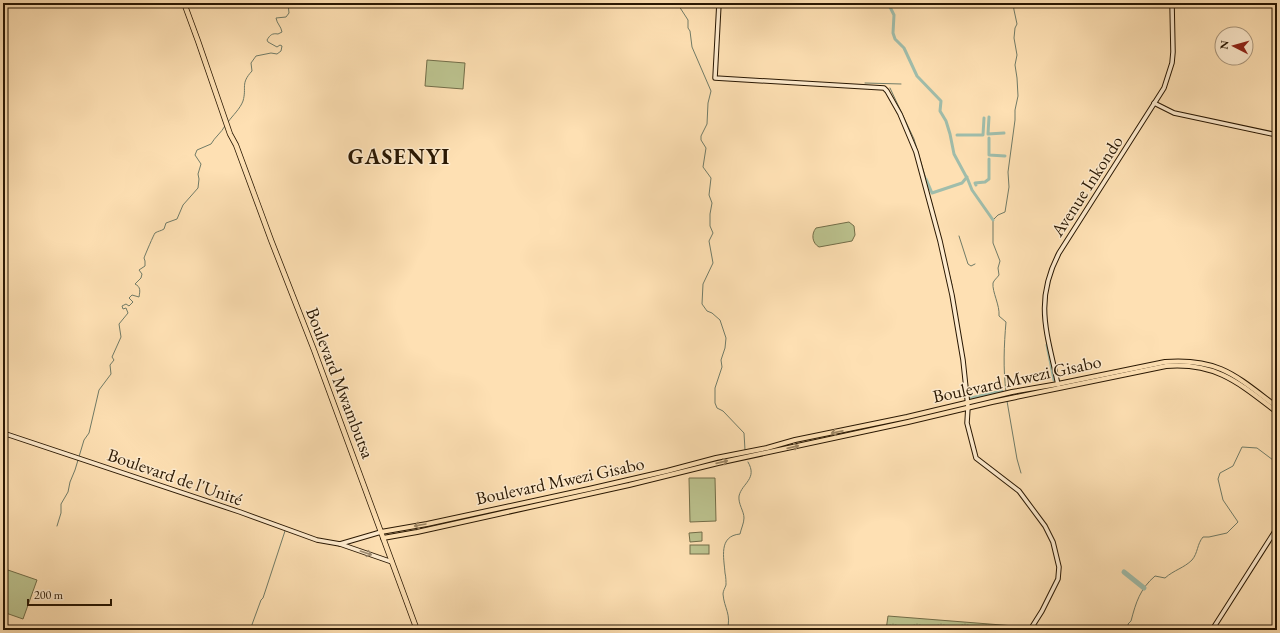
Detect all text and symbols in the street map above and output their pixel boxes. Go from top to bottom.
north arrow [1214,26,1254,66]
text: N [1217,40,1231,50]
street label: Avenue Inkondo [1045,131,1128,241]
district label: GASENYI [348,142,450,171]
street label: Boulevard Mwambutsa [301,304,380,462]
street label: Boulevard Mwezi Gisabo [931,349,1103,408]
one-way arrow [831,428,844,436]
one-way arrow [786,442,799,450]
street label: Boulevard de l'Unité [105,443,246,510]
street label: Boulevard Mwezi Gisabo [474,451,646,510]
one-way arrow [715,458,728,465]
one-way arrow [414,522,427,530]
one-way arrow [359,550,371,558]
scale bar [28,581,111,607]
text: 200 m [34,587,64,603]

